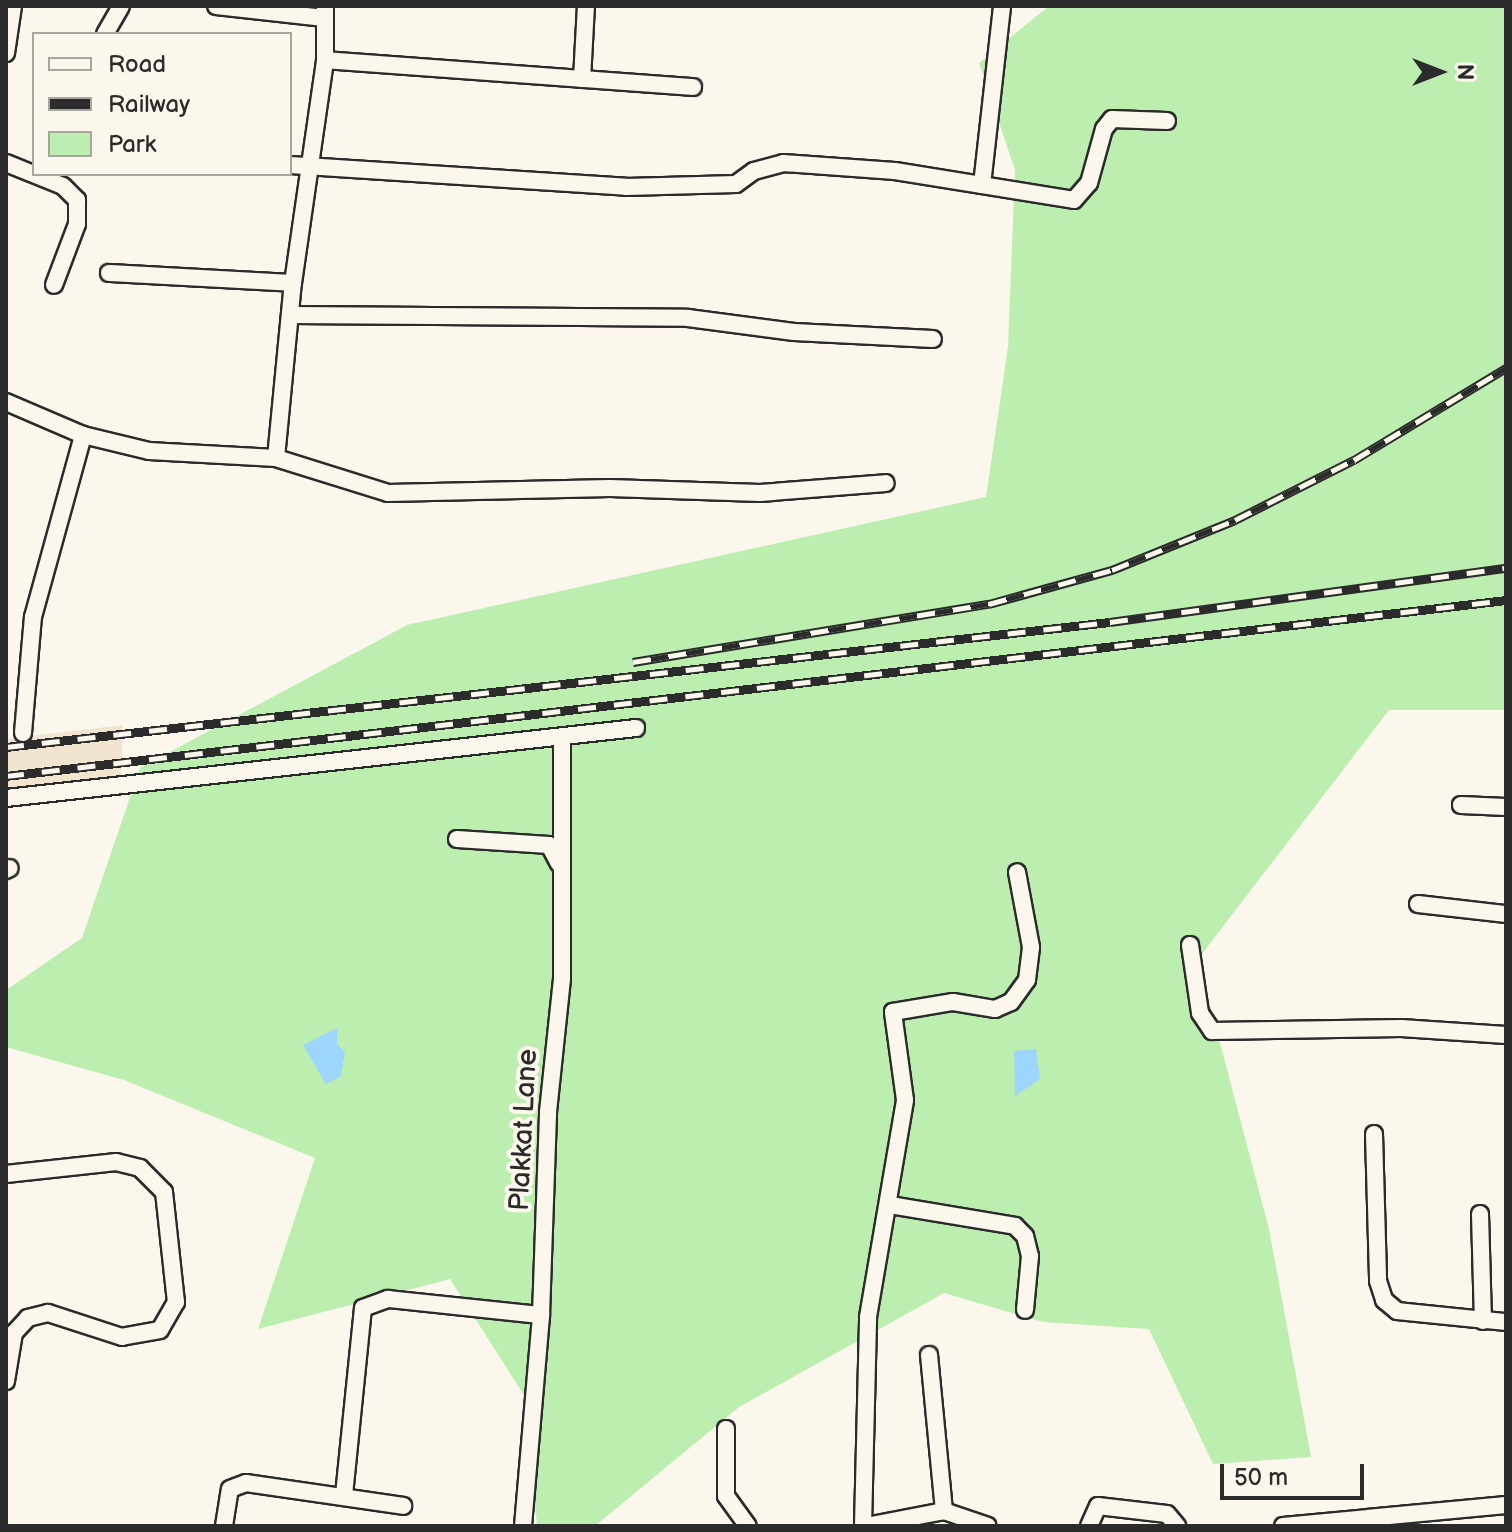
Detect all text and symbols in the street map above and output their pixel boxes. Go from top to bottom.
legend [32,32,292,176]
north arrow [1400,32,1480,112]
text: Road [108,50,166,79]
text: N [1451,64,1478,80]
text: Railway [108,90,190,119]
text: Park [108,130,156,159]
street label: Plakkat Lane [503,1048,545,1212]
scale bar [1224,1448,1368,1498]
text: 50 m [1234,1463,1288,1492]

